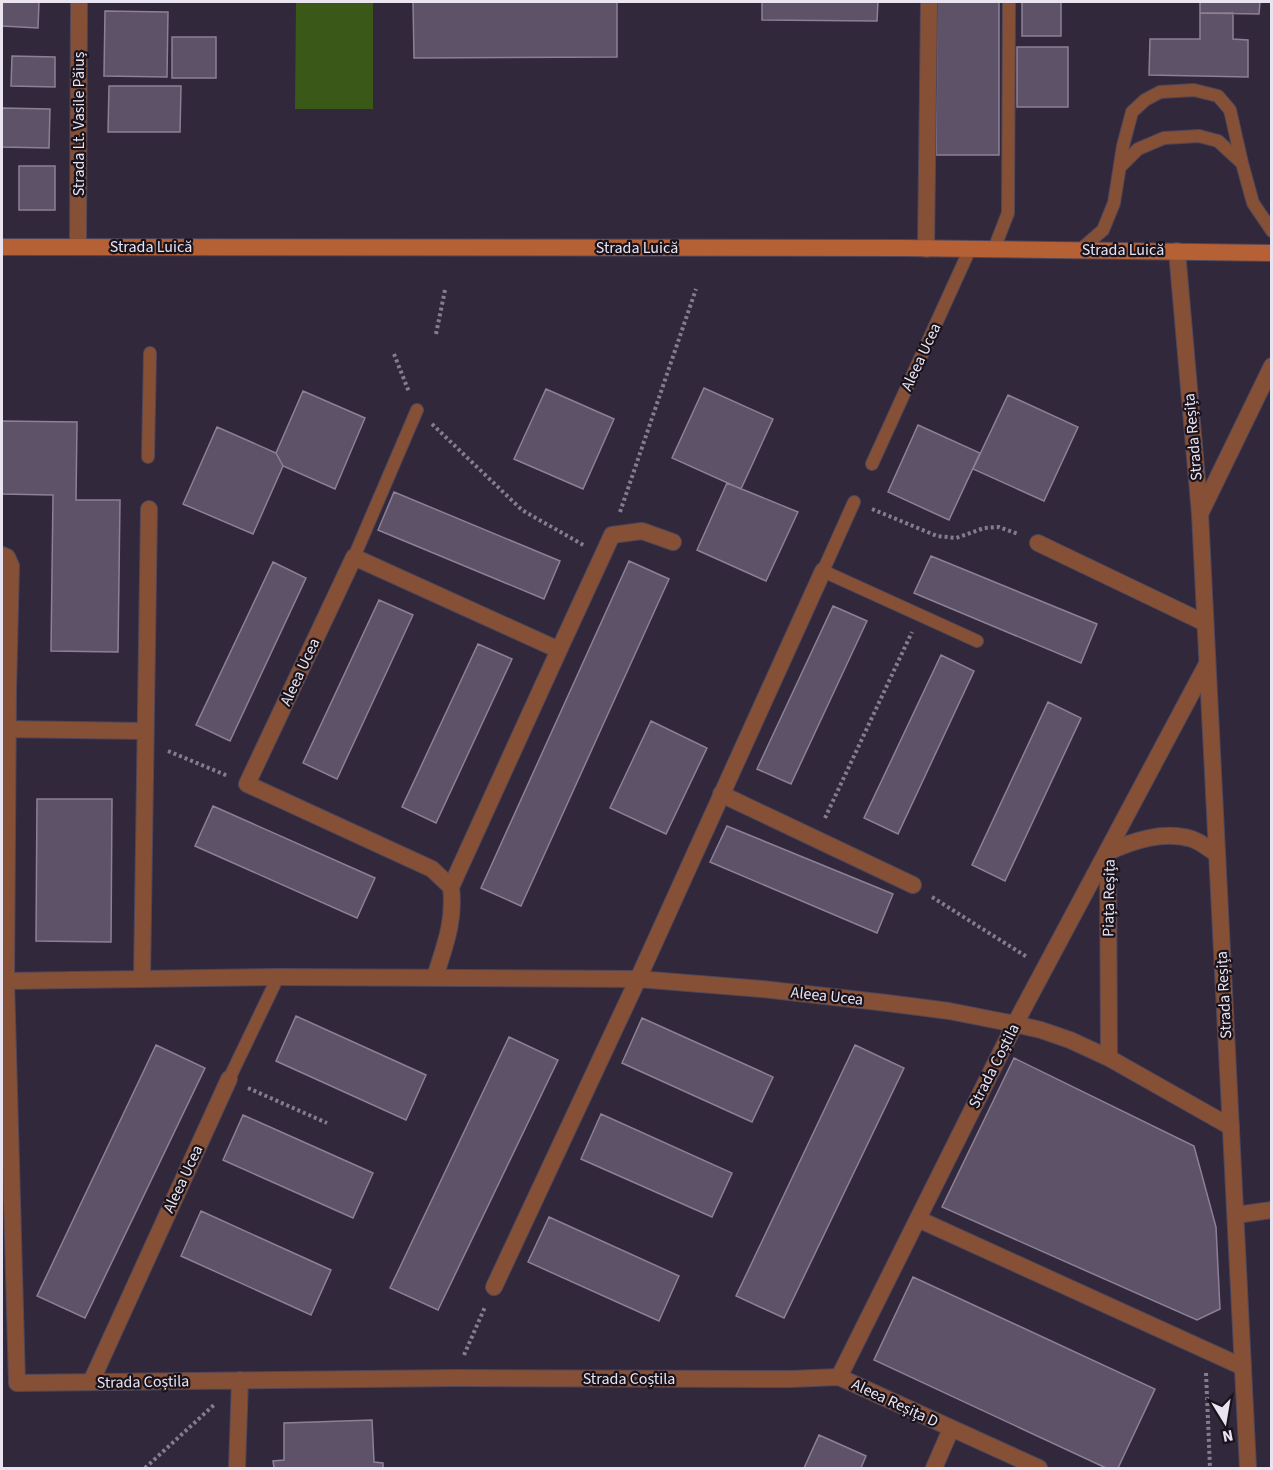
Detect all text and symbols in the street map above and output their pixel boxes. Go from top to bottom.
street label: Strada Lt. Vasile Păiuș [68,51,90,196]
street label: Strada Luică [110,236,192,258]
street label: Strada Luică [596,237,678,259]
street label: Strada Luică [1082,239,1164,261]
street label: Aleea Ucea [896,319,946,395]
street label: Strada Reșița [1178,392,1208,482]
street label: Aleea Ucea [275,634,325,710]
street label: Piața Reșița [1097,859,1121,937]
street label: Strada Reșița [1211,951,1237,1039]
street label: Aleea Ucea [790,981,864,1011]
street label: Strada Coștila [963,1020,1025,1112]
street label: Aleea Ucea [158,1141,208,1217]
street label: Strada Coștila [583,1368,675,1390]
street label: Strada Coștila [97,1370,189,1394]
street label: Aleea Reșița D [848,1373,942,1433]
north arrow [1195,1392,1255,1452]
text: N [1220,1424,1235,1448]

